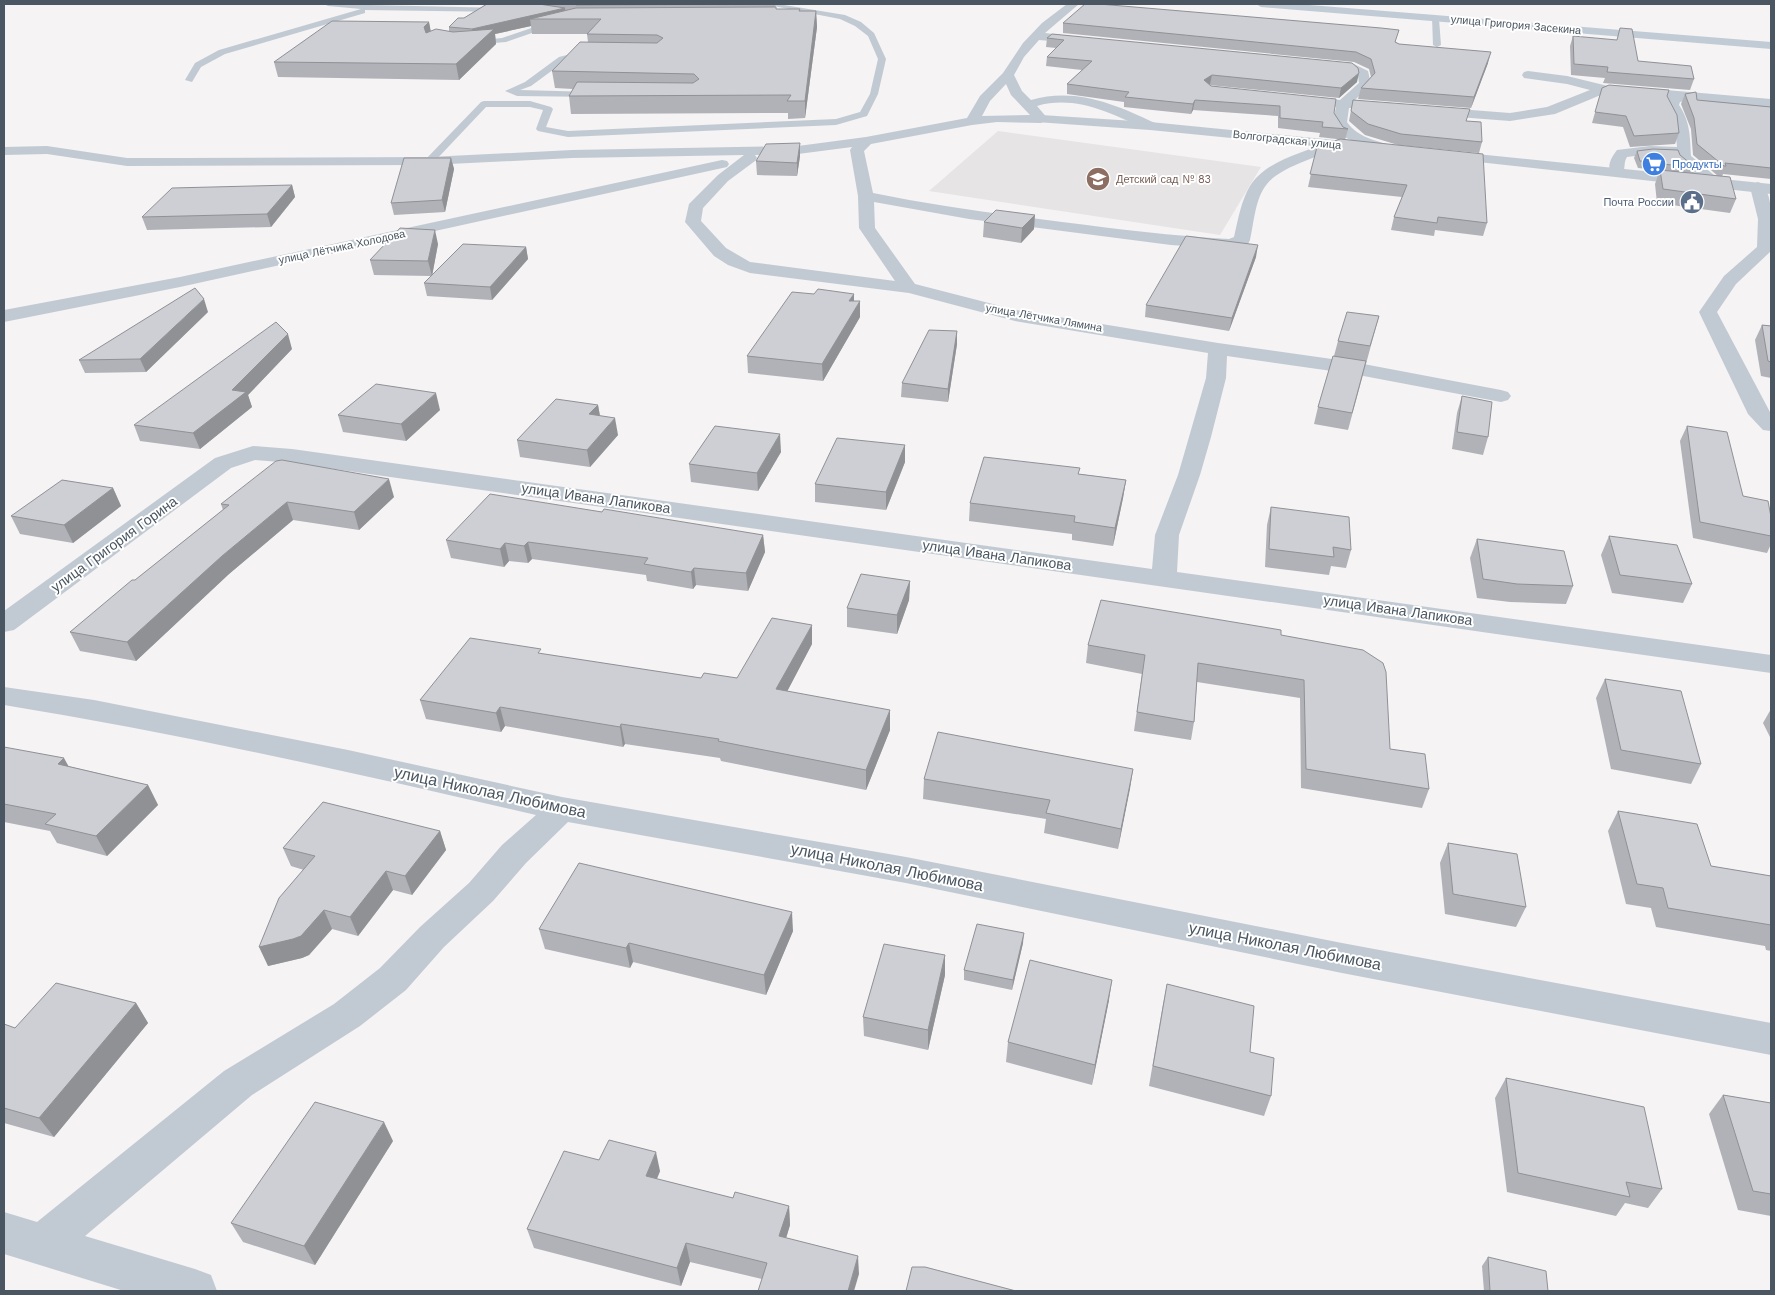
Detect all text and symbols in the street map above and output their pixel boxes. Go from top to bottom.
street label: улица Григория Засекина [1450,13,1583,37]
street label: Волгоградская улица [1232,128,1343,152]
supermarket icon: Продукты [1641,151,1667,177]
place label: Продукты [1672,158,1722,171]
school or university icon: Детский сад № 83 [1085,166,1111,192]
place label: Детский сад № 83 [1116,173,1211,186]
public building icon: Почта России [1679,189,1705,215]
place label: Почта России [1603,196,1674,209]
street label: улица Лётчика Холодова [278,227,407,267]
street label: улица Лётчика Лямина [985,301,1104,335]
street label: улица Ивана Лапикова [521,480,672,516]
street label: улица Григория Горина [48,493,180,595]
street label: улица Ивана Лапикова [922,537,1073,573]
street label: улица Ивана Лапикова [1323,592,1474,628]
street label: улица Николая Любимова [392,762,588,822]
street label: улица Николая Любимова [789,839,985,895]
street label: улица Николая Любимова [1187,918,1383,974]

